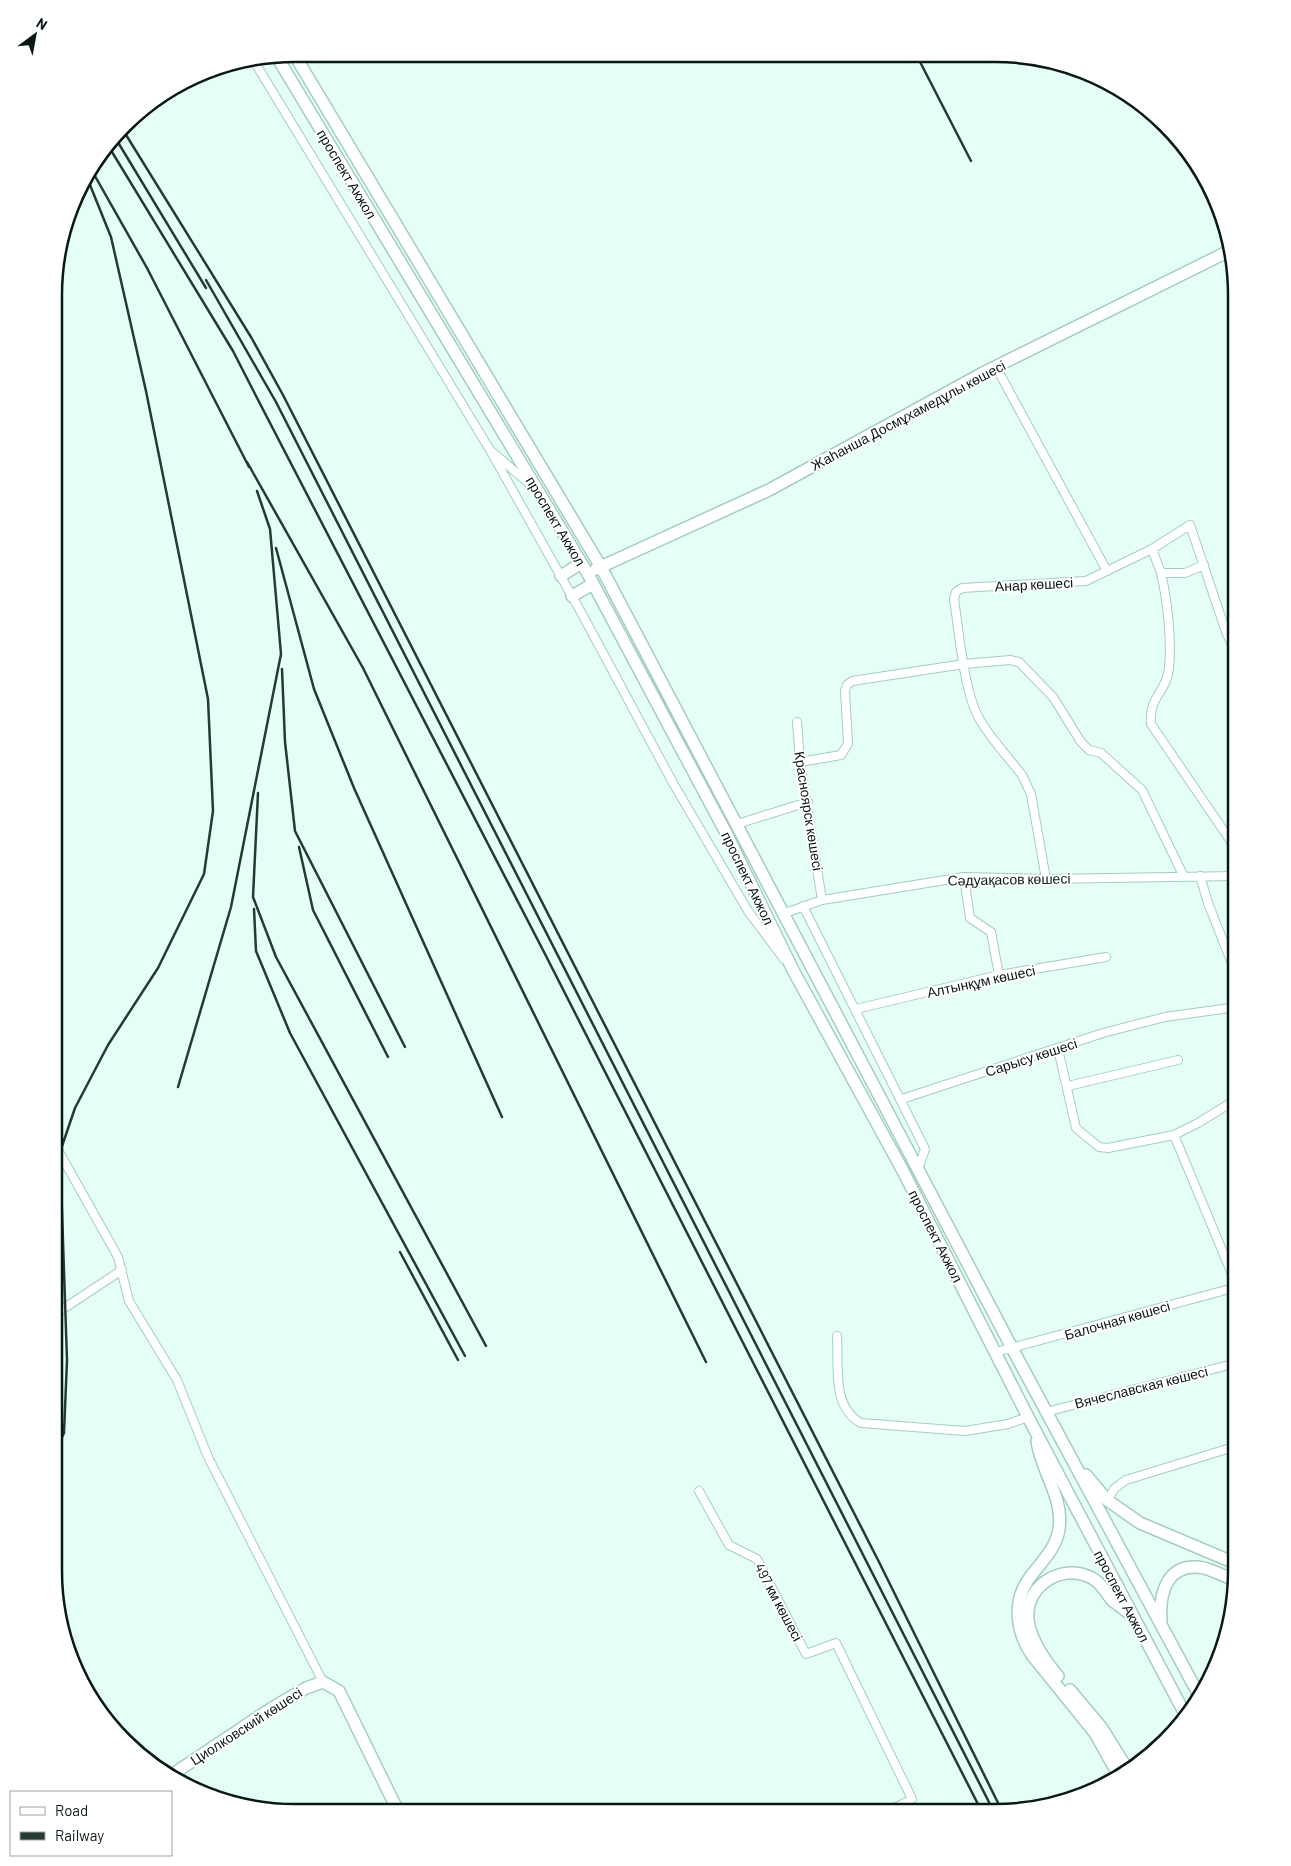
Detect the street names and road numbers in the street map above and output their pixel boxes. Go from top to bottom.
street label: проспект Акжол [314,126,380,222]
street label: Жаһанша Досмұхамедұлы көшесі [808,356,1008,474]
street label: проспект Акжол [523,473,589,569]
street label: Анар көшесі [994,573,1074,595]
street label: Красноярск көшесі [791,750,827,872]
street label: проспект Акжол [718,829,778,927]
street label: Сәдуақасов көшесі [947,869,1071,889]
street label: Алтынқұм көшесі [925,961,1037,1001]
street label: Сарысу көшесі [983,1034,1079,1080]
street label: проспект Акжол [905,1187,967,1285]
street label: Балочная көшесі [1062,1297,1172,1343]
street label: Вячеславская көшесі [1073,1362,1209,1412]
street label: проспект Акжол [1091,1547,1153,1645]
street label: 497 км көшесі [751,1560,807,1644]
street label: Циолковский көшесі [187,1684,305,1768]

